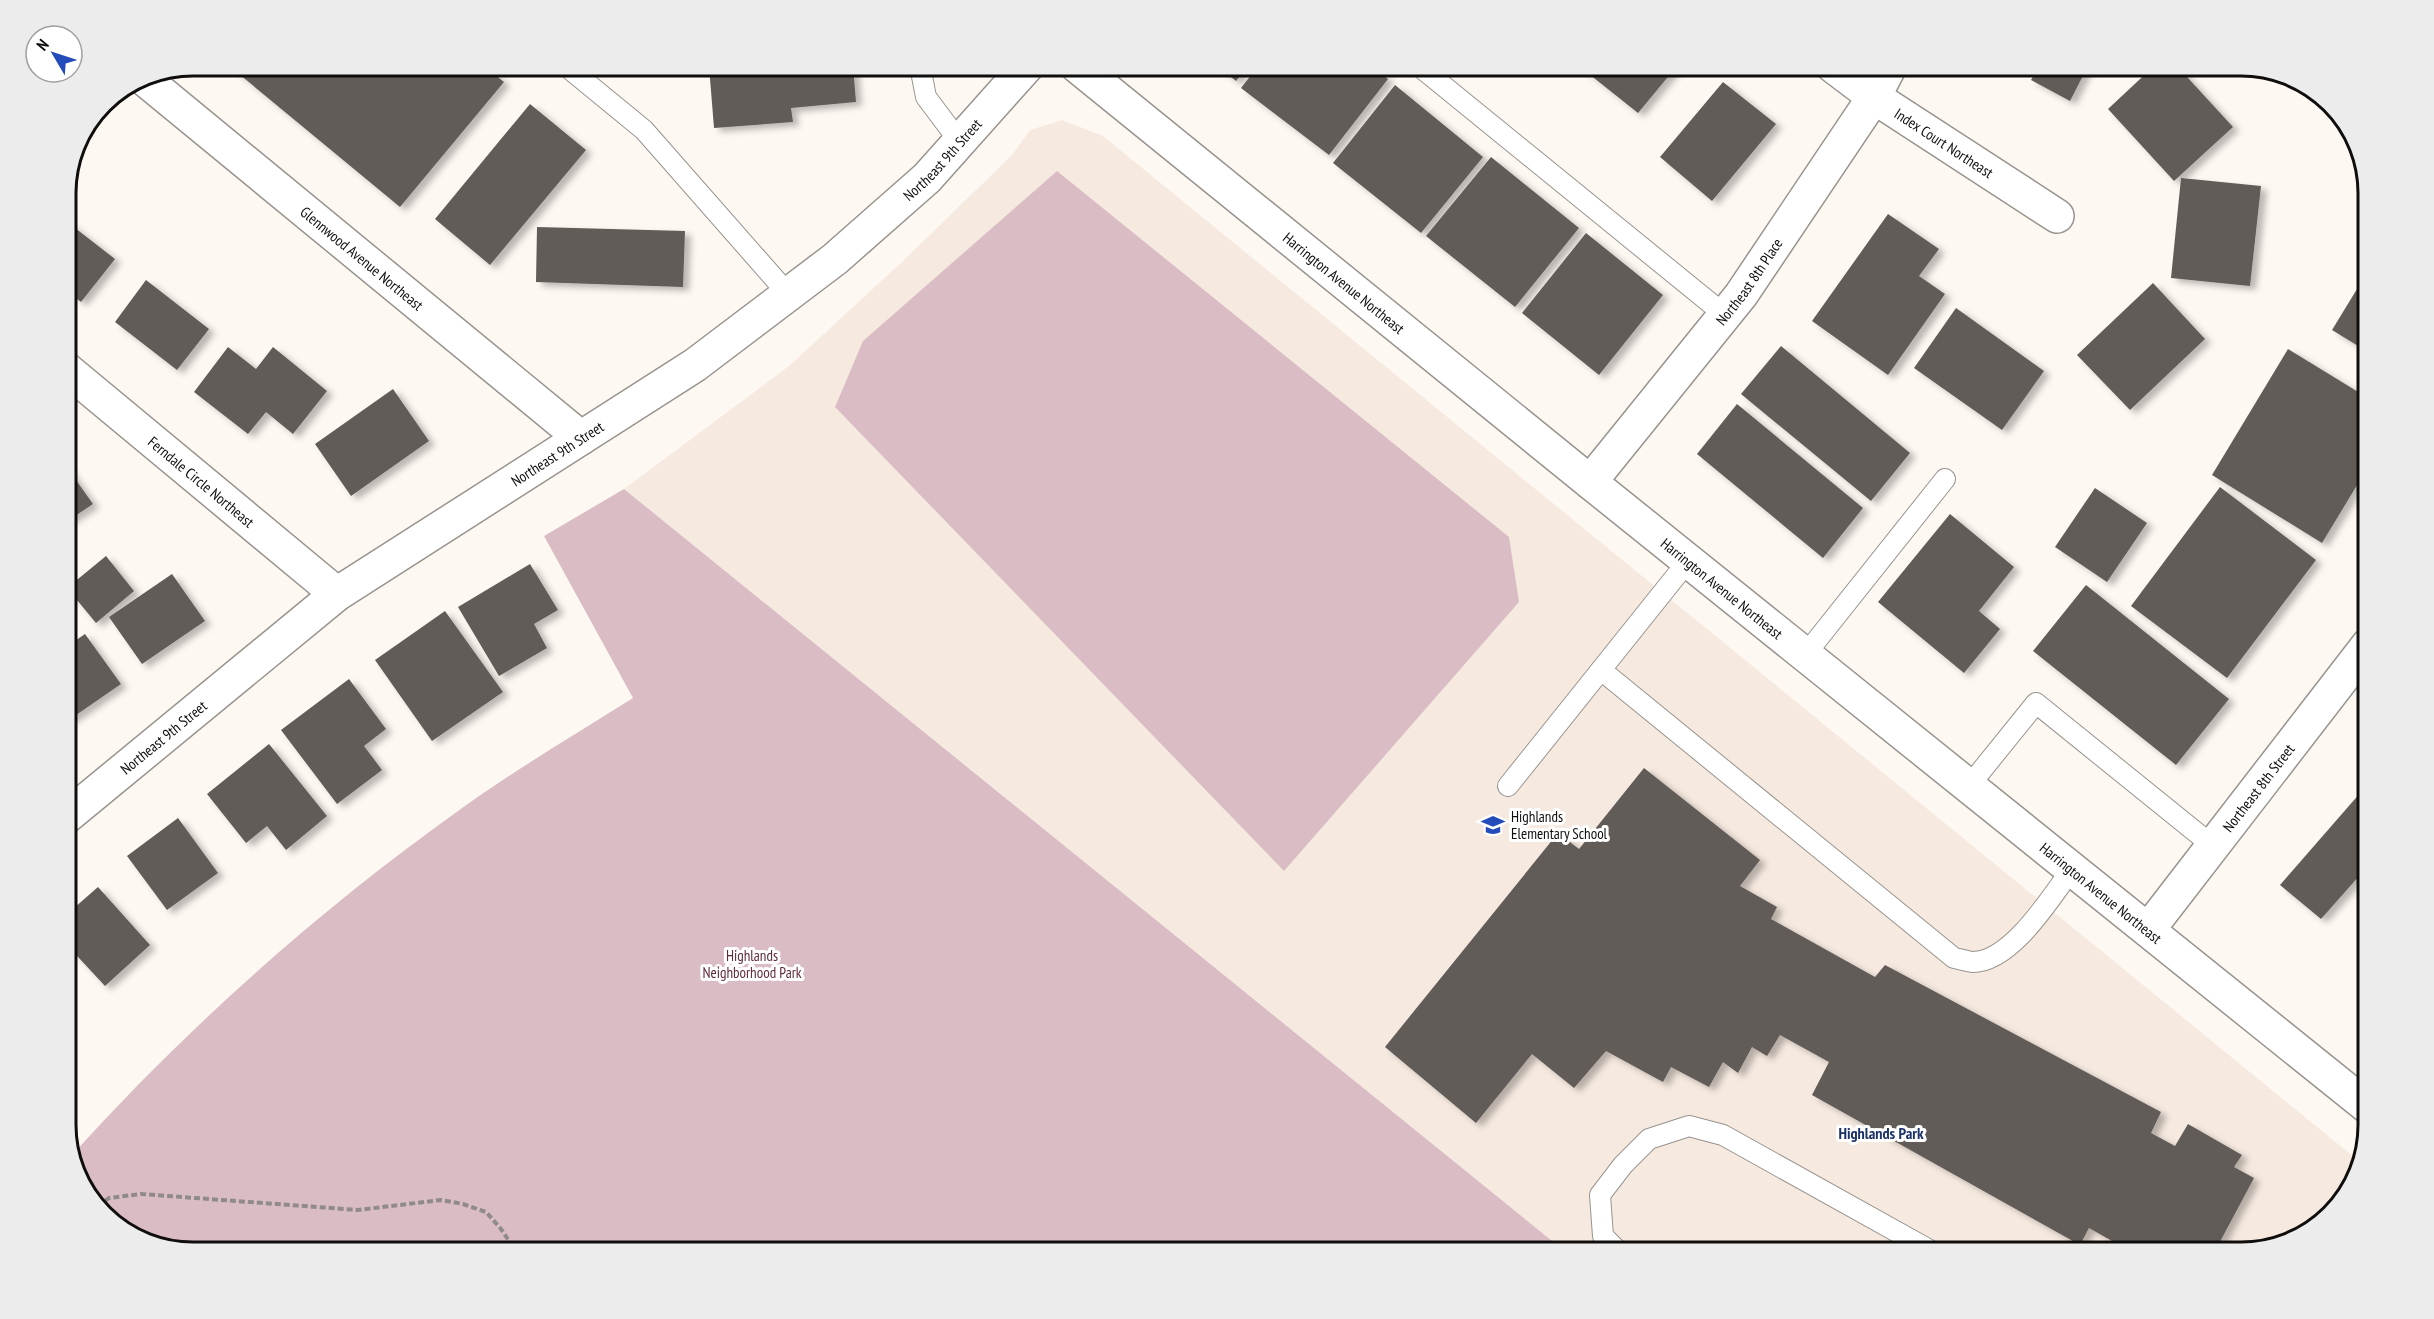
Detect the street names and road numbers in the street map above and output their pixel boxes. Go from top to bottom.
street label: Index Court Northeast [1891,104,1997,182]
street label: Northeast 9th Street [899,114,985,204]
street label: Glennwood Avenue Northeast [297,202,428,314]
street label: Harrington Avenue Northeast [1280,228,1409,338]
street label: Northeast 8th Place [1711,234,1786,329]
street label: Northeast 9th Street [507,417,607,490]
street label: Ferndale Circle Northeast [144,432,258,531]
street label: Harrington Avenue Northeast [1657,534,1787,643]
street label: Northeast 9th Street [116,696,210,778]
street label: Northeast 8th Street [2218,740,2298,835]
street label: Harrington Avenue Northeast [2036,838,2166,947]

